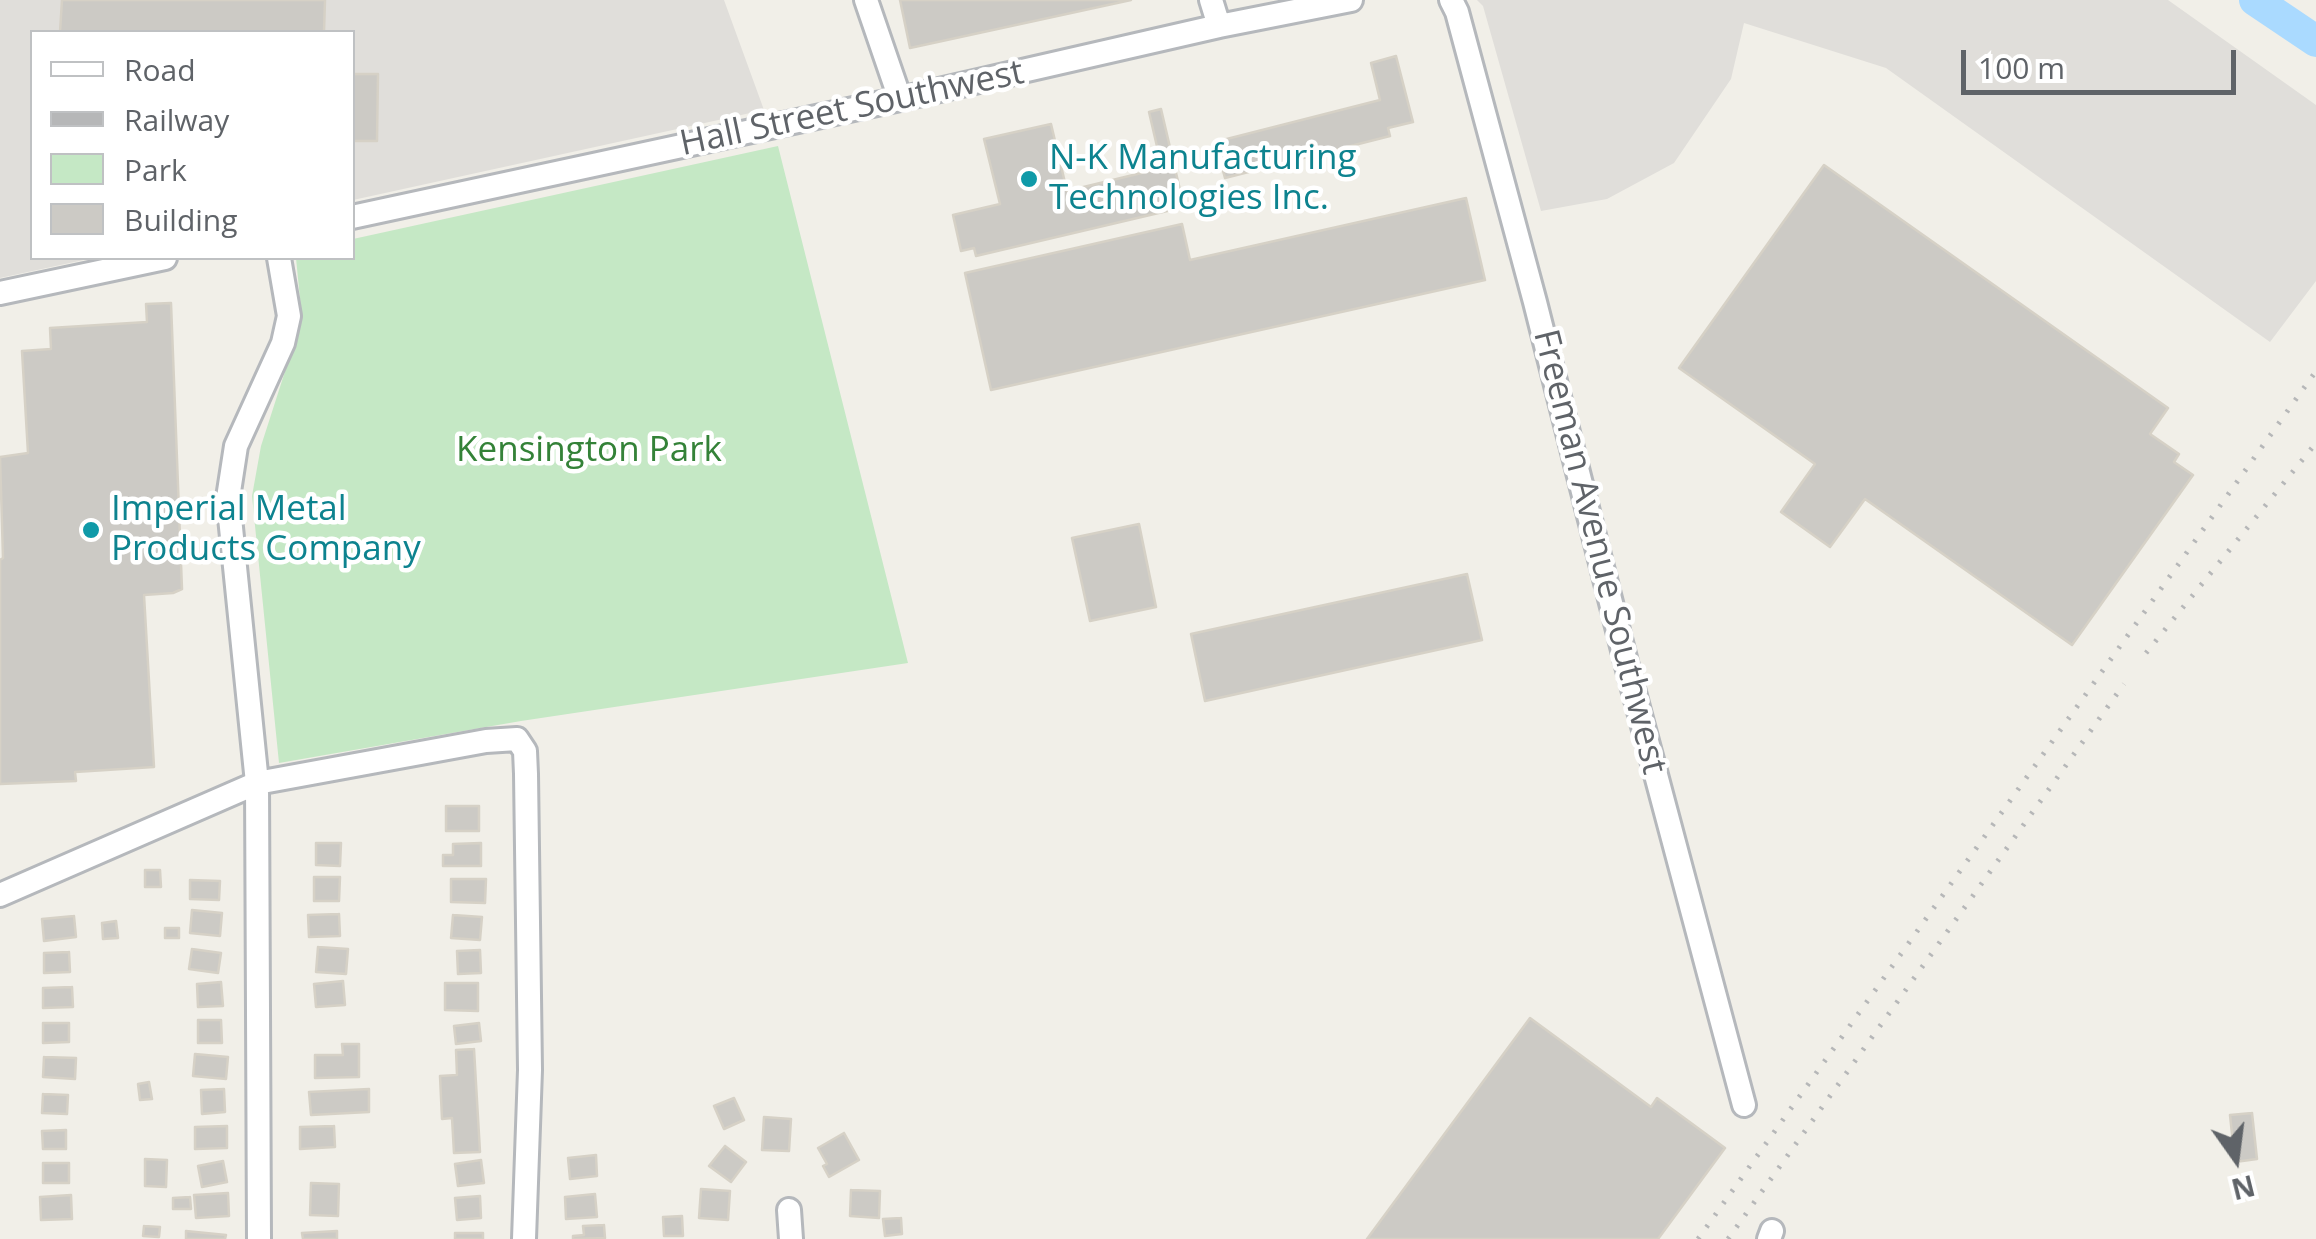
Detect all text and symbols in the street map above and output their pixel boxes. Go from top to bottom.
legend [30,30,355,260]
scale bar [1966,30,2241,92]
text: 100 m [1978,47,2065,88]
text: Road [124,49,196,90]
street label: Hall Street Southwest [676,52,1028,166]
text: Railway [124,99,229,140]
place label: N-K Manufacturing Technologies Inc. [1049,138,1357,220]
text: Park [124,149,187,190]
marker: N-K Manufacturing Technologies Inc. [1018,168,1040,190]
text: Building [124,199,238,240]
street label: Freeman Avenue Southwest [1523,325,1675,779]
park label: Kensington Park [456,430,722,472]
place label: Imperial Metal Products Company [111,489,421,571]
marker: Imperial Metal Products Company [80,519,102,541]
north arrow [2186,1109,2286,1209]
text: N [2228,1167,2259,1209]

